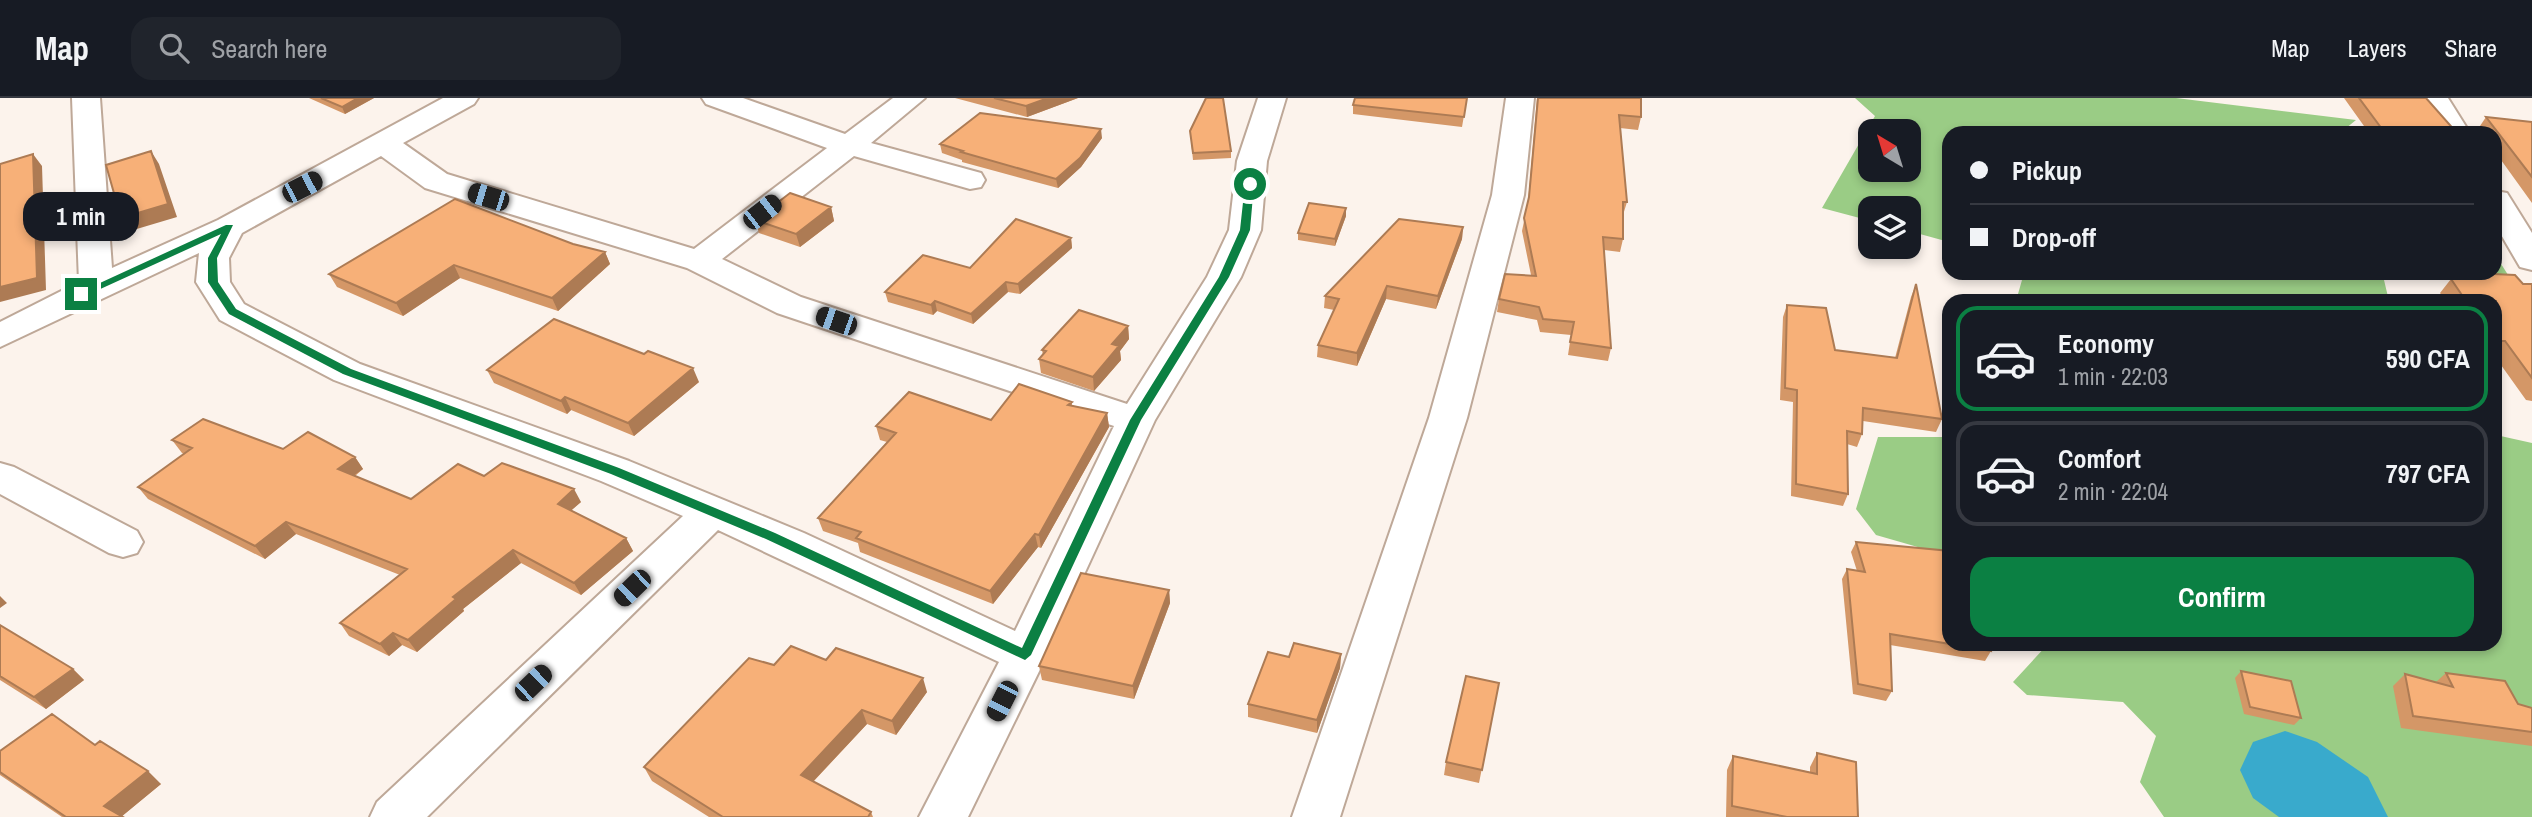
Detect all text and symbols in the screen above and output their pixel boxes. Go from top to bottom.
search box [131,17,621,80]
text: Map [35,26,89,70]
icon: search [155,29,193,67]
text: Search here [211,31,327,66]
text: Map [2271,32,2309,64]
text: Layers [2347,32,2406,64]
text: Share [2444,32,2497,64]
north arrow [1858,119,1922,182]
map controls [1858,119,1921,259]
text: Pickup [2012,153,2082,188]
car [279,168,326,206]
route start [1234,168,1266,200]
car [465,181,512,213]
car [739,191,786,233]
callout: 1 min [23,192,139,242]
button: layers [1858,196,1921,259]
text: 1 min [56,201,106,232]
text: Drop-off [2012,220,2096,255]
route end [65,278,97,310]
car [813,304,860,338]
text: Economy [2058,326,2154,361]
icon: car [1974,327,2037,390]
text: 590 CFA [2386,341,2470,376]
text: 1 min · 22:03 [2058,361,2168,392]
text: Comfort [2058,441,2141,476]
icon: car [1974,442,2037,505]
text: 797 CFA [2386,456,2470,491]
text: 2 min · 22:04 [2058,476,2168,507]
button: Confirm [1970,557,2474,637]
car [610,566,655,610]
car [511,661,556,705]
car [984,678,1021,724]

